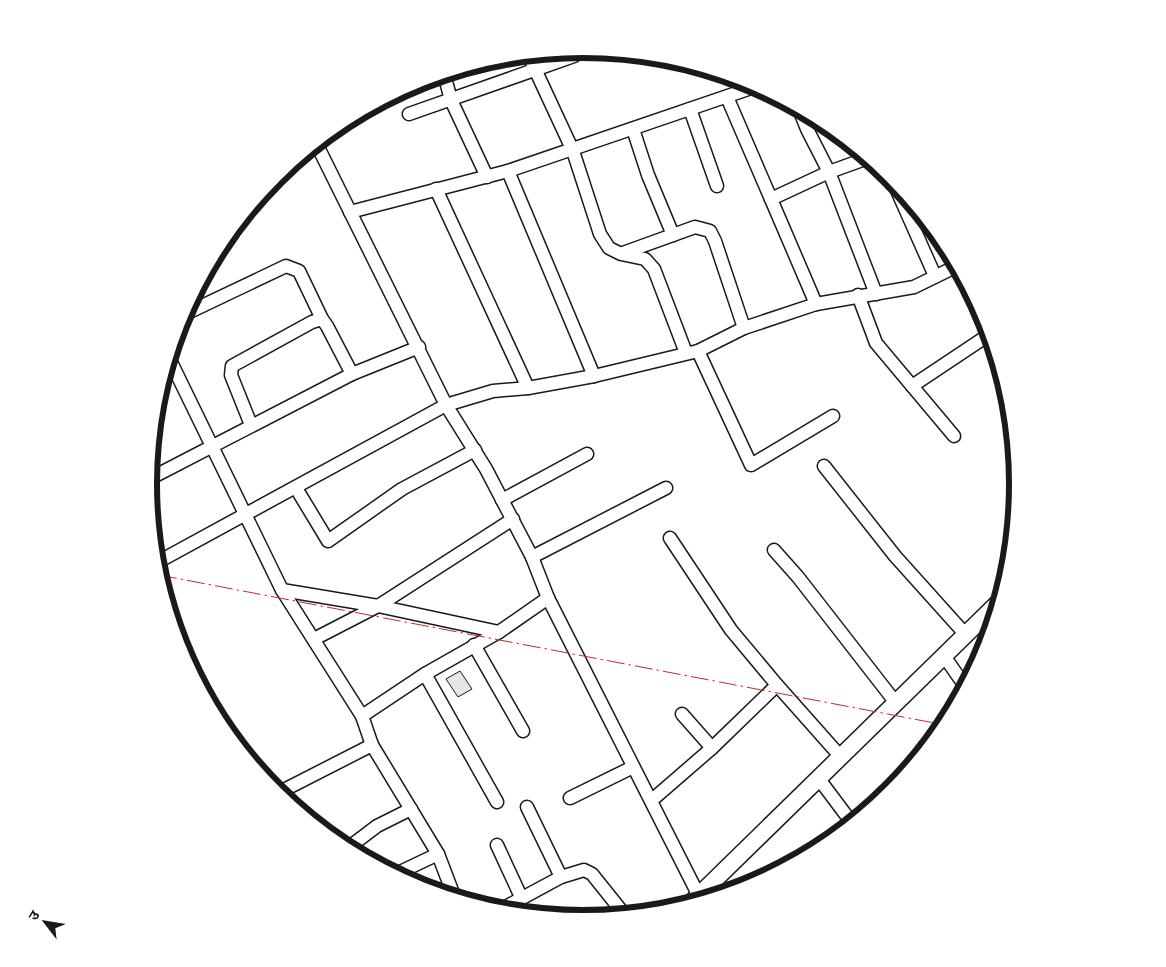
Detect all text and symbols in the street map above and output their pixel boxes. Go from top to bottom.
north arrow [20,897,70,947]
text: उ [23,906,44,923]

